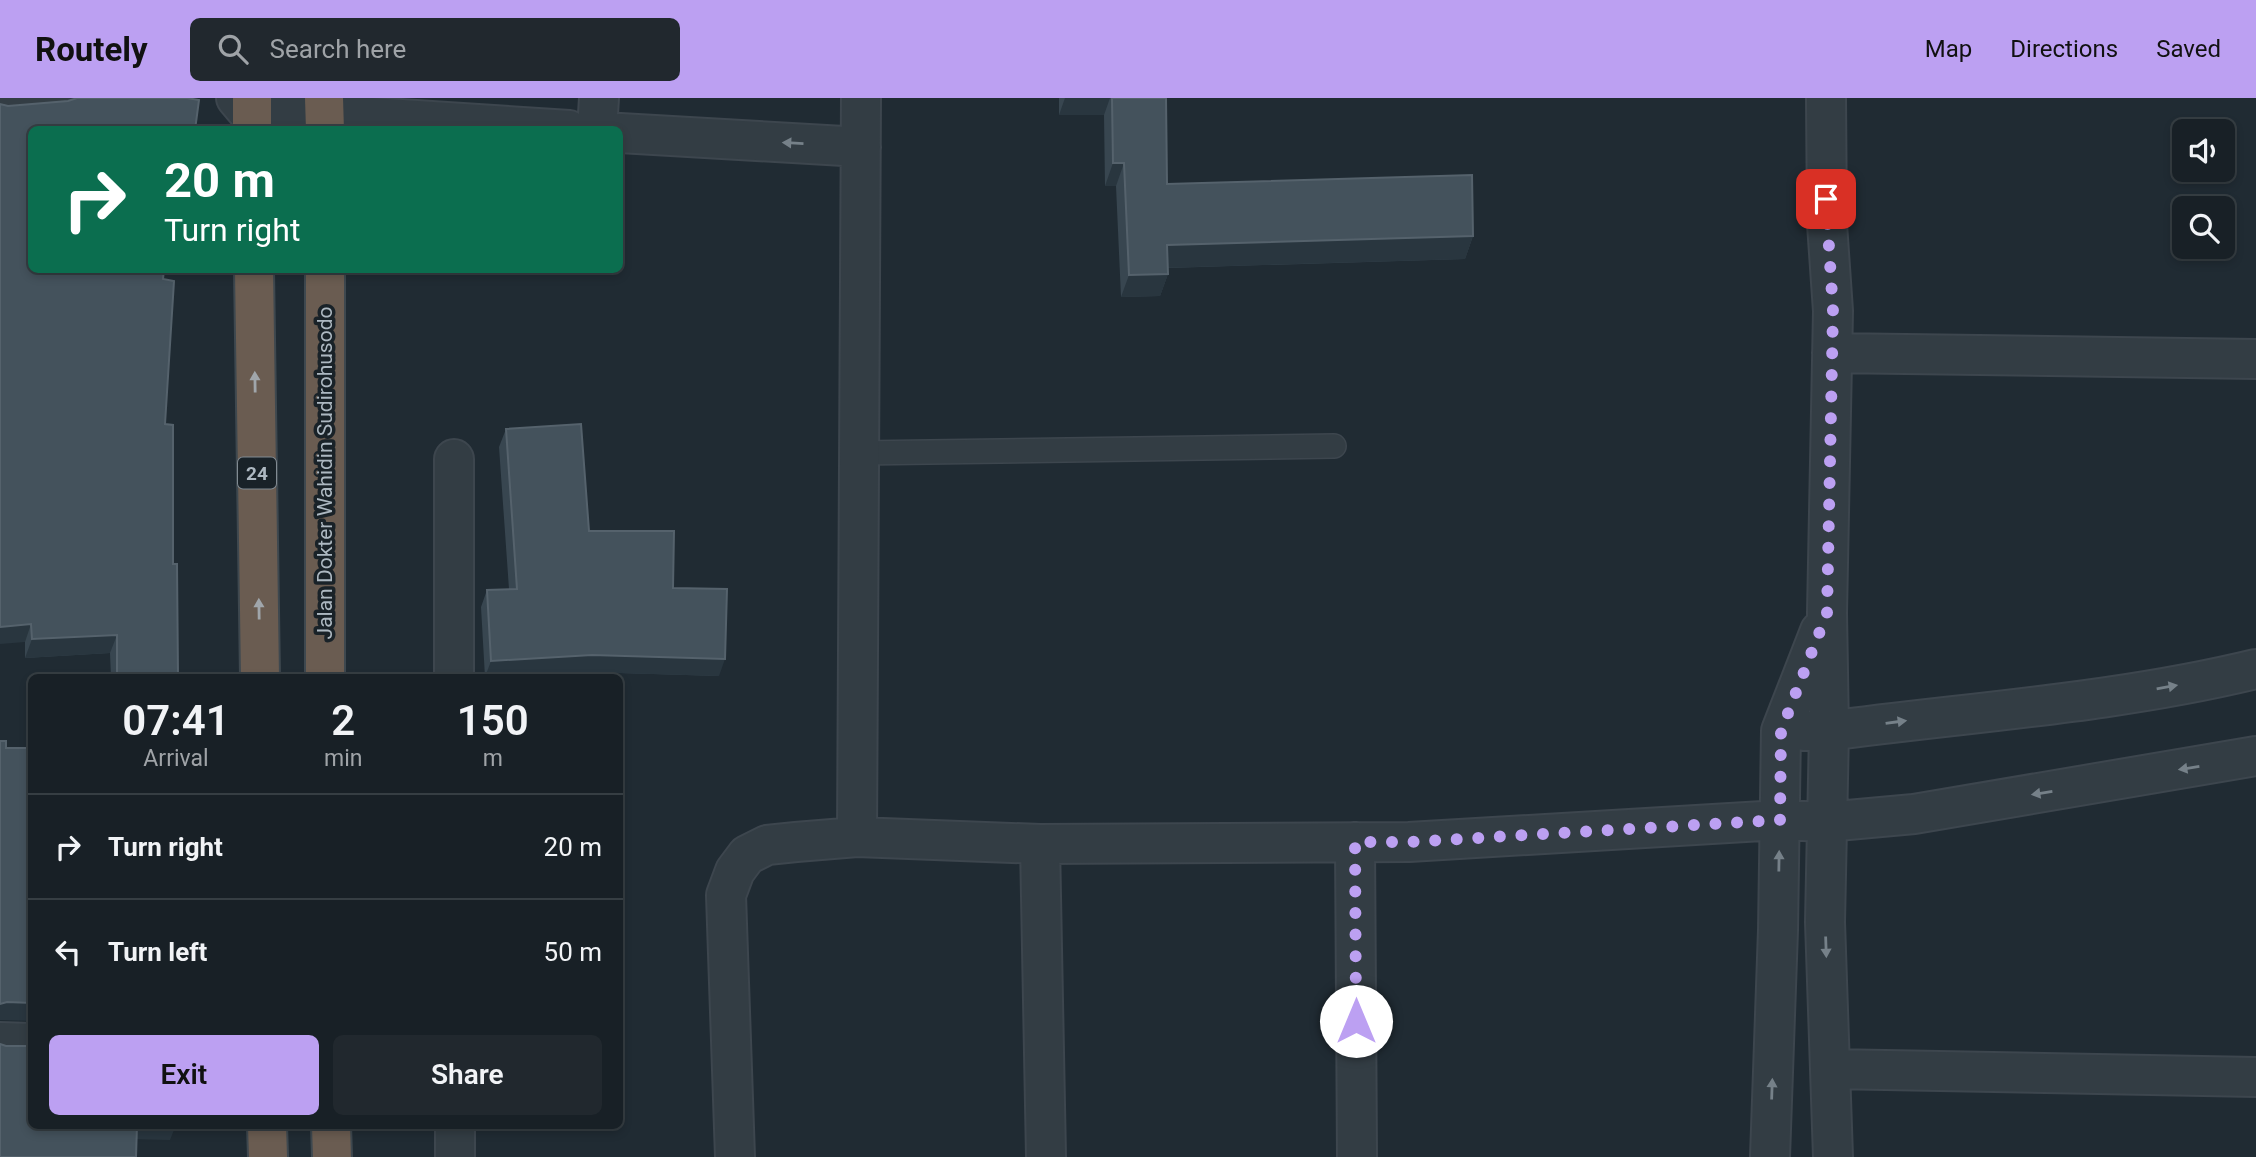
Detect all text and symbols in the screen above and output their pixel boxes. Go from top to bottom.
search box [190,18,680,81]
text: Routely [35,30,148,69]
icon: search [214,30,252,68]
text: Search here [270,34,406,64]
text: Map [1925,35,1972,63]
text: Directions [2010,35,2118,63]
text: Saved [2156,35,2221,63]
map controls [2172,119,2235,259]
button: sound [2172,119,2235,182]
one-way arrow [782,137,804,148]
text: 20 m [164,152,275,209]
icon: right [49,154,140,245]
pin [1796,169,1856,229]
icon: arrive [1807,180,1845,218]
button: search [2172,196,2235,259]
text: Turn right [164,211,300,249]
street label: Jalan Dokter Wahidin Sudirohusodo [313,307,337,639]
one-way arrow [250,370,261,392]
road number: 24 [238,458,276,488]
one-way arrow [253,598,264,620]
one-way arrow [2156,681,2178,692]
text: 07:41 [122,696,230,745]
text: 2 [331,696,355,745]
text: 150 [457,696,529,745]
one-way arrow [1885,717,1907,728]
text: Arrival [143,745,209,772]
text: min [324,745,362,772]
text: m [483,745,503,772]
one-way arrow [2178,763,2200,774]
one-way arrow [2031,788,2053,799]
icon: right [49,828,87,866]
text: Turn right [108,832,223,862]
text: 20 m [544,832,602,862]
one-way arrow [1773,850,1785,872]
icon: left [49,933,87,971]
one-way arrow [1820,936,1831,958]
text: Turn left [108,937,207,967]
text: 50 m [544,937,602,967]
position arrow [1319,984,1393,1058]
button: Exit [49,1035,319,1115]
button: Share [333,1035,602,1115]
one-way arrow [1767,1078,1778,1100]

